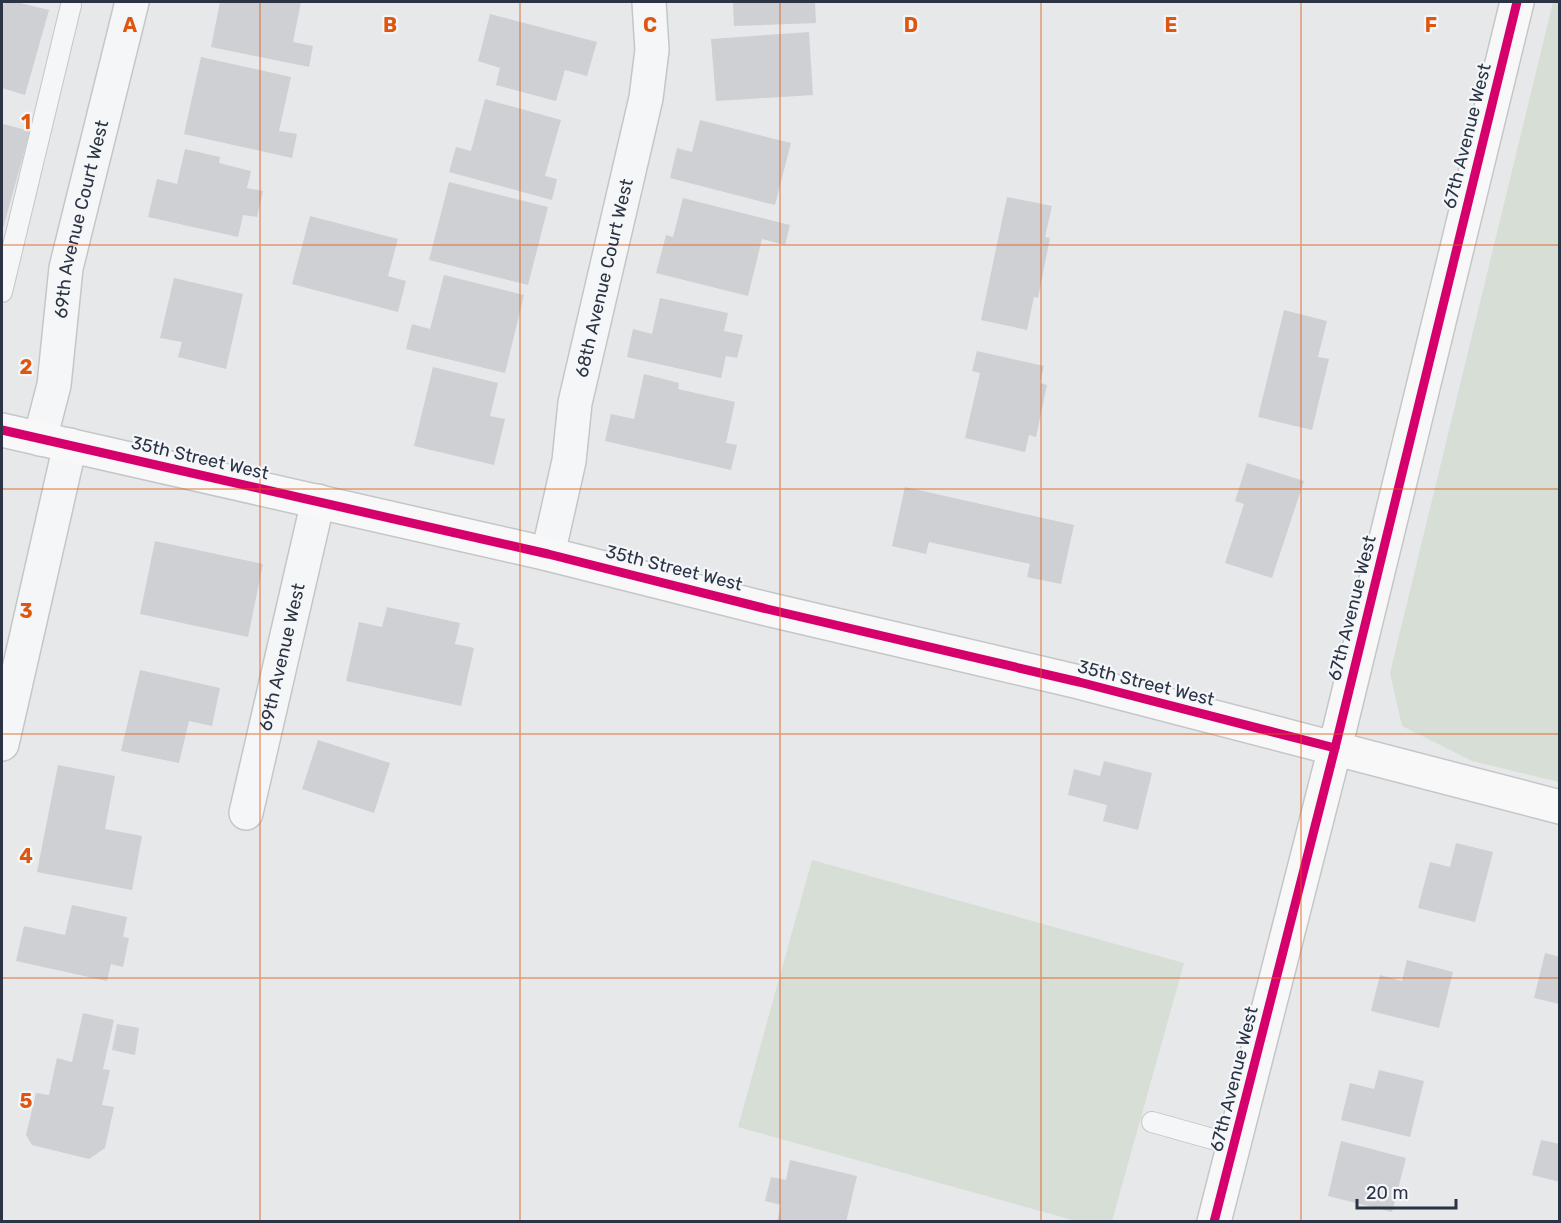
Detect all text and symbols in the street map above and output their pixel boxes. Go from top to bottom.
text: A [123,13,138,37]
text: B [383,13,397,37]
text: C [643,13,657,37]
text: D [904,13,918,37]
text: E [1165,13,1177,37]
text: F [1425,13,1437,37]
street label: 67th Avenue West [1438,61,1496,211]
text: 1 [21,110,31,134]
street label: 69th Avenue Court West [50,118,113,320]
street label: 68th Avenue Court West [570,176,638,380]
text: 2 [20,355,33,379]
street label: 35th Street West [129,431,271,485]
street label: 67th Avenue West [1323,533,1381,683]
street label: 35th Street West [603,540,745,596]
street label: 69th Avenue West [254,581,310,733]
text: 3 [19,599,33,623]
street label: 35th Street West [1075,655,1217,711]
text: 4 [19,844,33,868]
street label: 67th Avenue West [1205,1004,1263,1154]
text: 5 [20,1089,33,1113]
scale bar [1357,1172,1456,1210]
text: 20 m [1366,1182,1408,1204]

